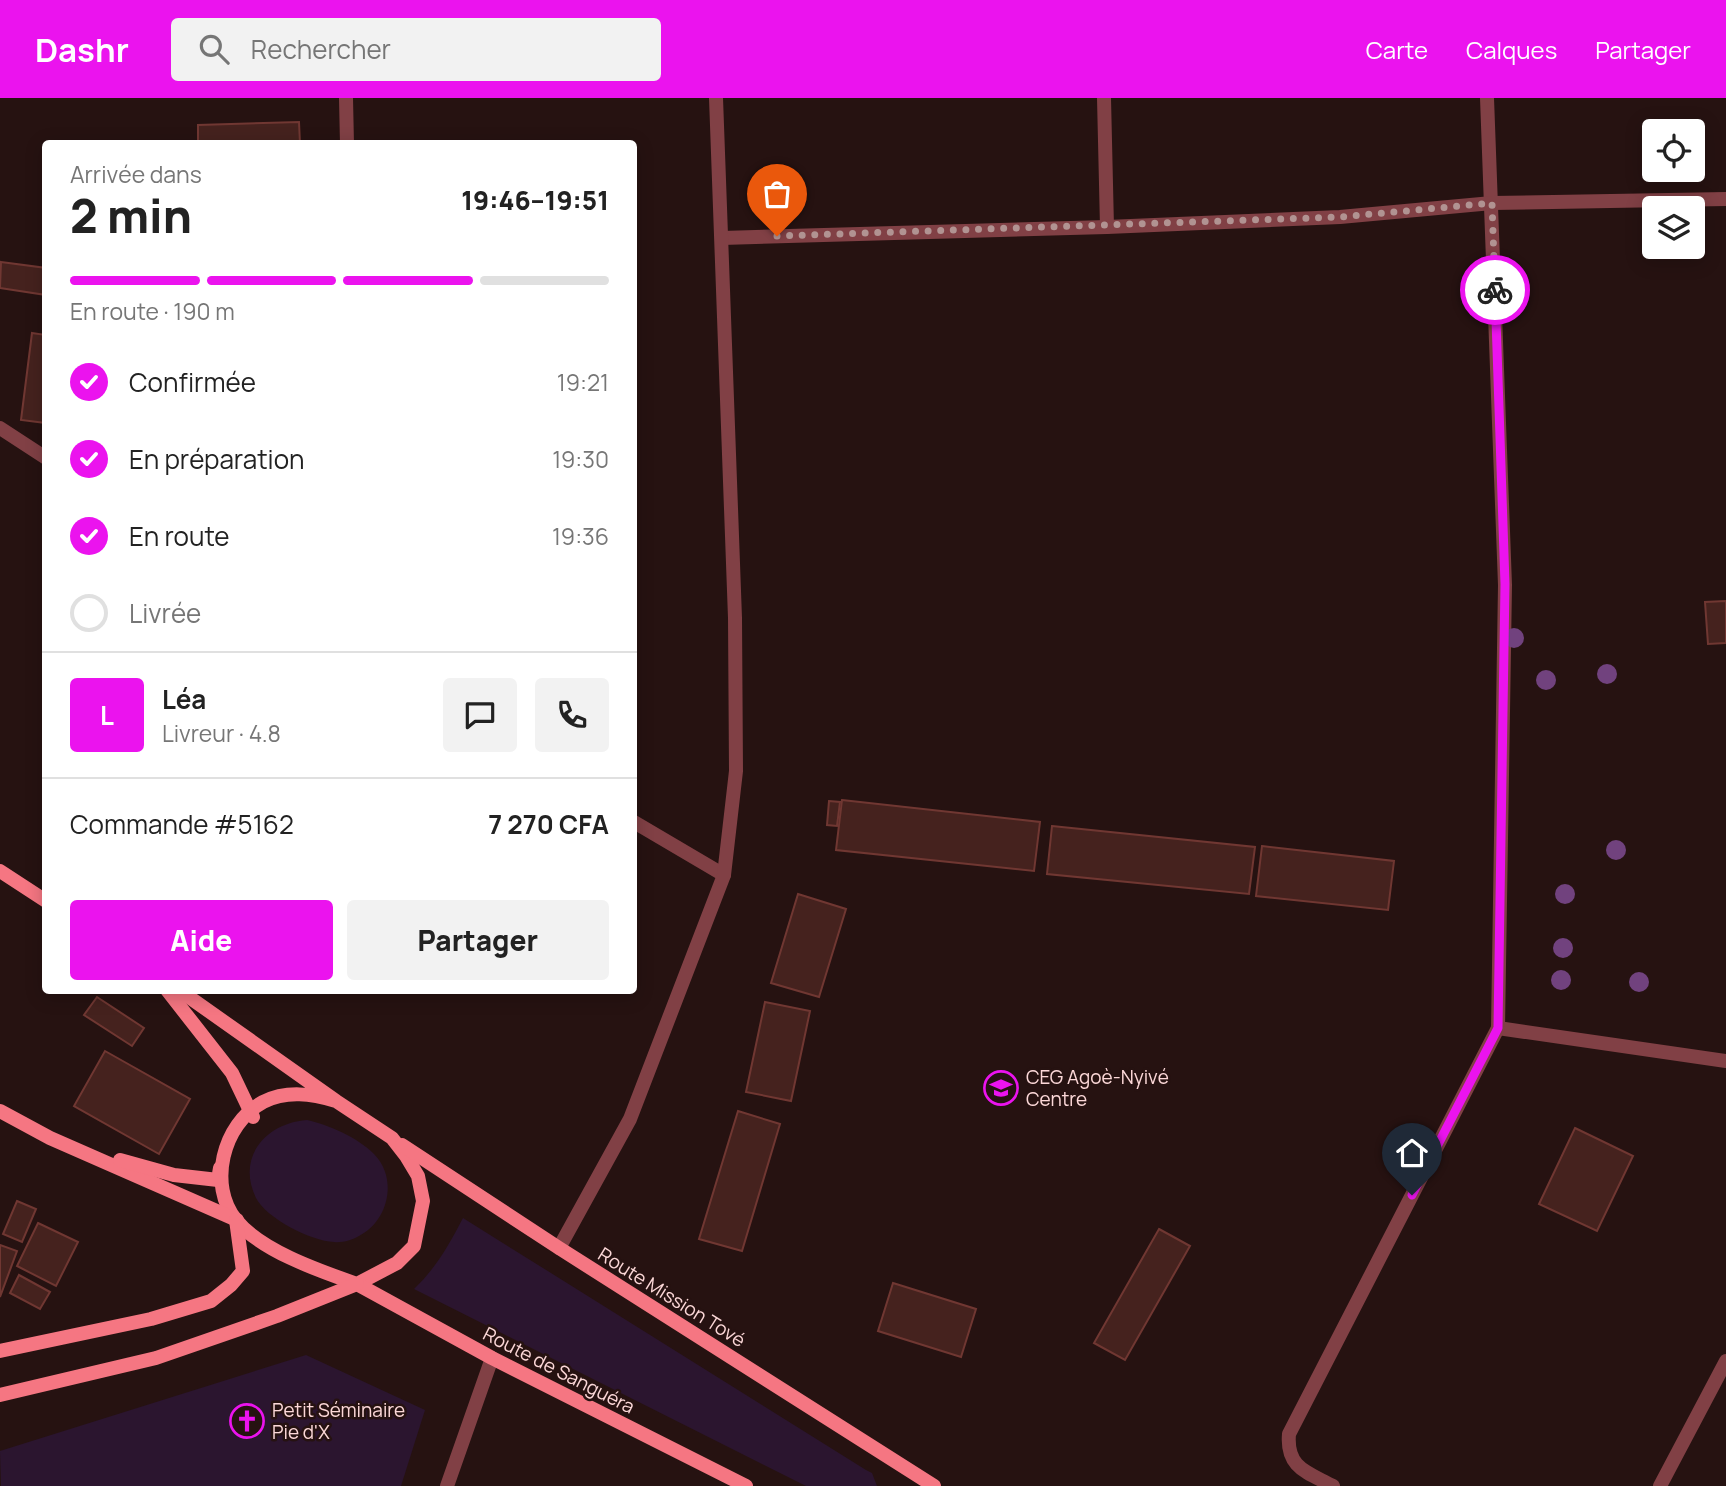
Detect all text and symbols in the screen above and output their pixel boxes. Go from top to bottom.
search box [171,18,661,81]
text: Dashr [35,27,129,72]
icon: search [195,30,233,68]
text: Rechercher [251,31,391,67]
text: Carte [1366,33,1428,66]
text: Calques [1466,33,1557,66]
text: Partager [1595,33,1691,66]
map controls [1642,119,1705,259]
button: locate [1642,119,1705,182]
text: Arrivée dans [70,158,202,190]
pin [747,164,807,236]
icon: bag [758,175,796,213]
text: 19:46–19:51 [461,182,609,218]
text: 2 min [70,184,192,247]
button: layers [1642,196,1705,259]
courier [1460,255,1530,325]
icon: bike [1476,271,1514,309]
text: En route · 190 m [70,295,235,327]
icon: check [70,363,108,401]
text: Confirmée [129,364,256,400]
text: 19:21 [557,366,609,398]
icon: check [70,440,108,478]
text: En préparation [129,441,304,477]
text: 19:30 [552,443,609,475]
icon: check [70,517,108,555]
text: En route [129,518,230,554]
text: 19:36 [552,520,609,552]
text: Livrée [129,595,201,631]
button: chat [443,678,517,752]
button: phone [535,678,609,752]
text: Léa [162,681,206,717]
text: L [100,697,114,733]
text: Livreur · 4.8 [162,717,281,749]
text: Commande #5162 [70,806,294,842]
text: 7 270 CFA [488,806,609,842]
button: Aide [70,900,333,980]
button: Partager [347,900,609,980]
place label: CEG Agoè-Nyivé Centre [1026,1064,1169,1112]
school or university icon: CEG Agoè-Nyivé Centre [982,1069,1020,1107]
pin [1382,1123,1442,1195]
icon: home [1393,1134,1431,1172]
street label: Route Mission Tové [593,1241,751,1353]
street label: Route de Sanguéra [479,1321,639,1419]
place label: Petit Séminaire Pie d'X [272,1397,405,1445]
church icon: Petit Séminaire Pie d'X [228,1402,266,1440]

